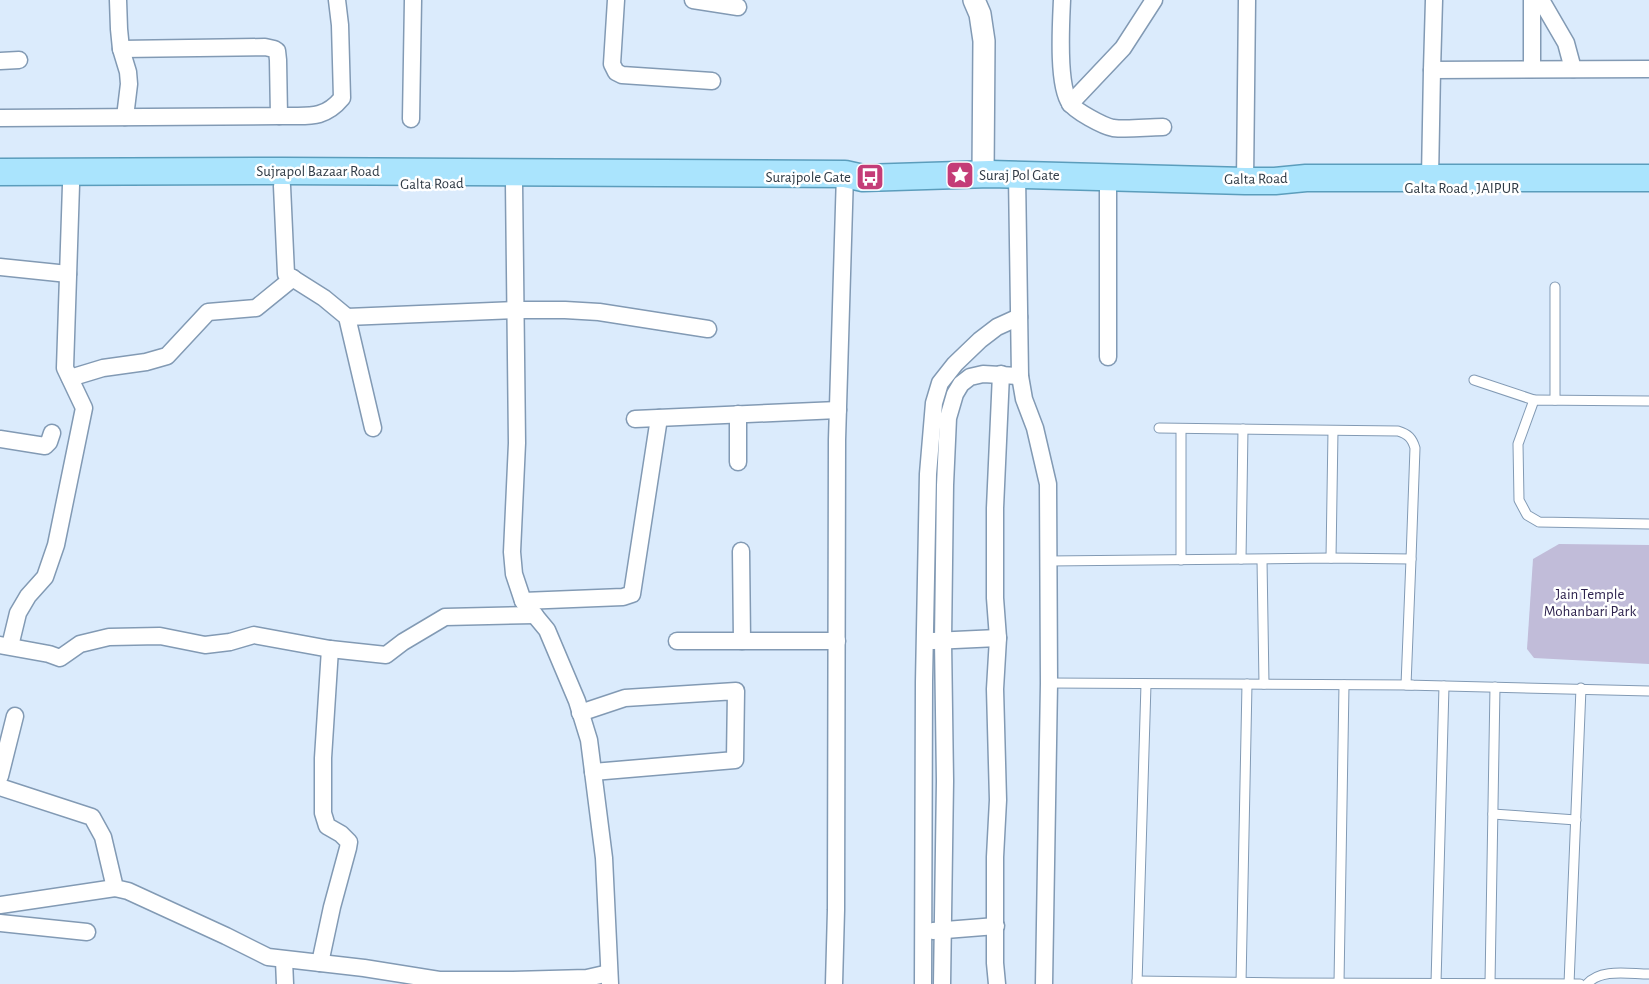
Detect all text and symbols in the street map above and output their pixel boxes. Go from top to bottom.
place icon: Suraj Pol Gate [945,160,975,190]
bus stop icon: Surajpole Gate [855,162,885,192]
street label: Sujrapol Bazaar Road [256,164,380,179]
place label: Suraj Pol Gate [979,168,1060,183]
place label: Surajpole Gate [765,170,851,185]
street label: Galta Road [1224,171,1288,187]
street label: Galta Road [400,176,464,192]
street label: Galta Road , JAIPUR [1405,181,1519,196]
park label: Jain Temple Mohanbari Park [1544,587,1636,619]

